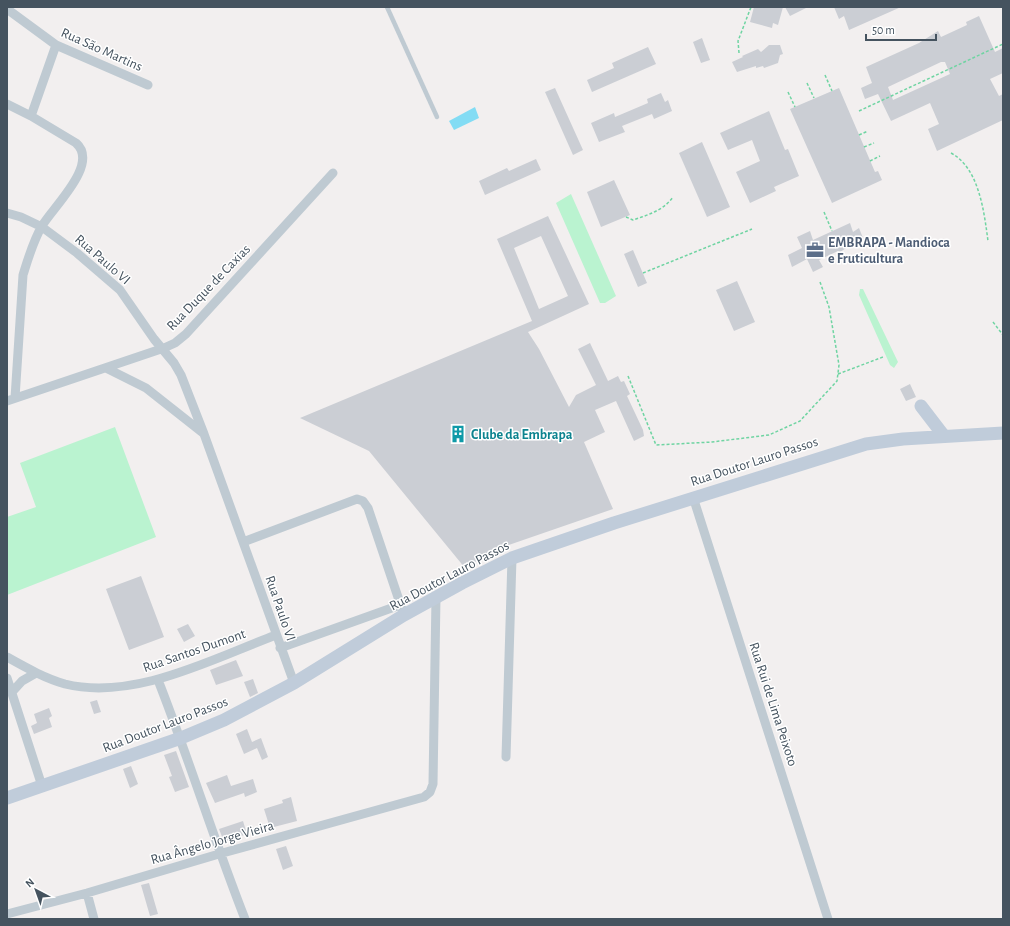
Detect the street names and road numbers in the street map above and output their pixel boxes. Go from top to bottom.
street label: Rua São Martins [59,26,144,74]
street label: Rua Paulo VI [72,232,133,287]
street label: Rua Duque de Caxias [164,242,253,333]
street label: Rua Doutor Lauro Passos [689,435,820,489]
street label: Rua Doutor Lauro Passos [387,538,512,613]
street label: Rua Paulo VI [262,574,298,643]
street label: Rua Santos Dumont [141,627,248,675]
street label: Rua Rui de Lima Peixoto [746,641,800,768]
street label: Rua Doutor Lauro Passos [101,695,230,755]
street label: Rua Ângelo Jorge Vieira [149,817,276,867]

